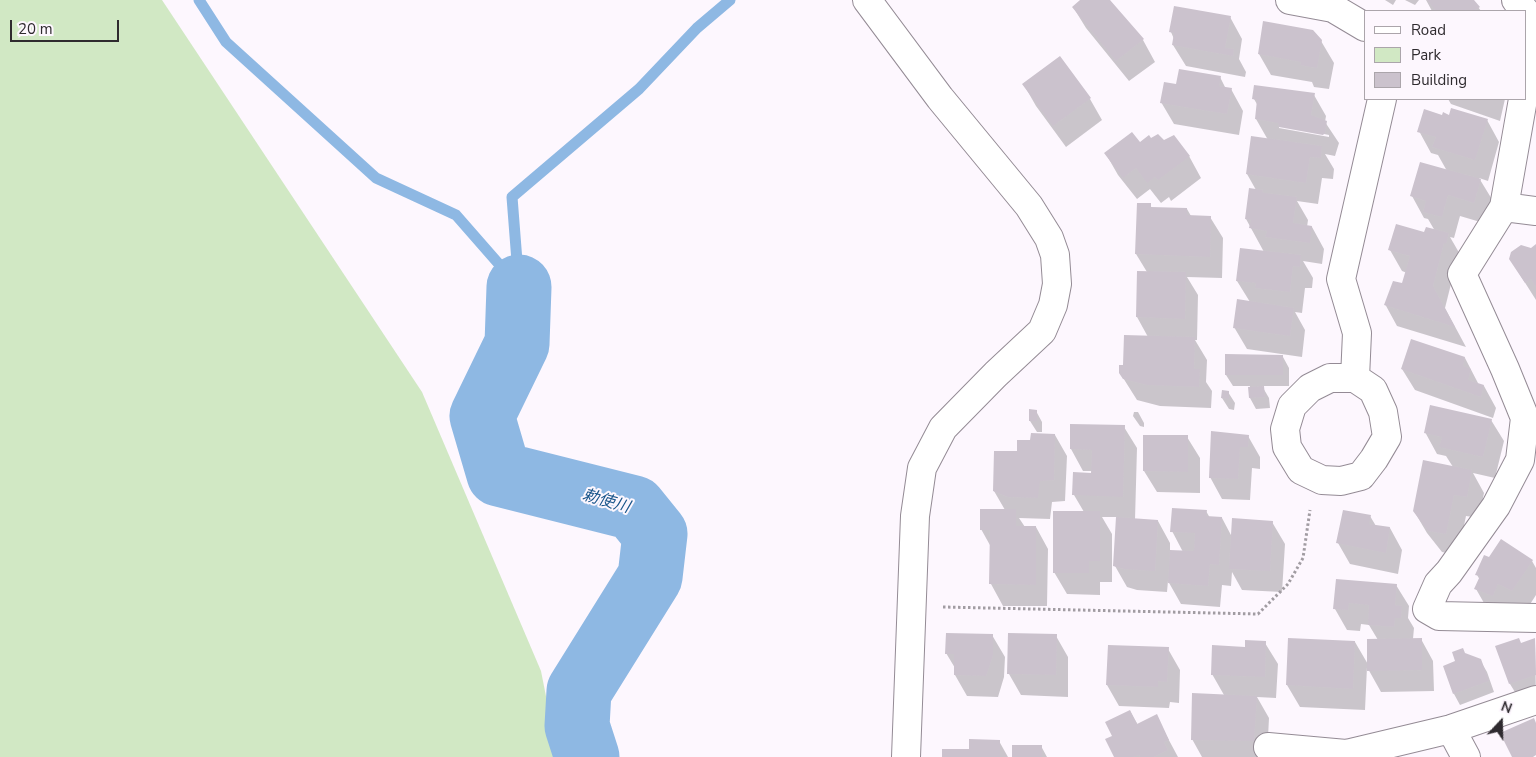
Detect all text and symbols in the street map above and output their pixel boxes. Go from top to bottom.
scale bar [12,10,121,42]
legend [1364,10,1526,100]
text: 20 m [18,19,53,39]
text: Road [1411,20,1446,40]
text: Park [1411,45,1441,65]
text: Building [1411,70,1467,90]
water label: 勅使川 [580,486,632,518]
north arrow [1476,697,1526,747]
text: N [1498,697,1515,718]

